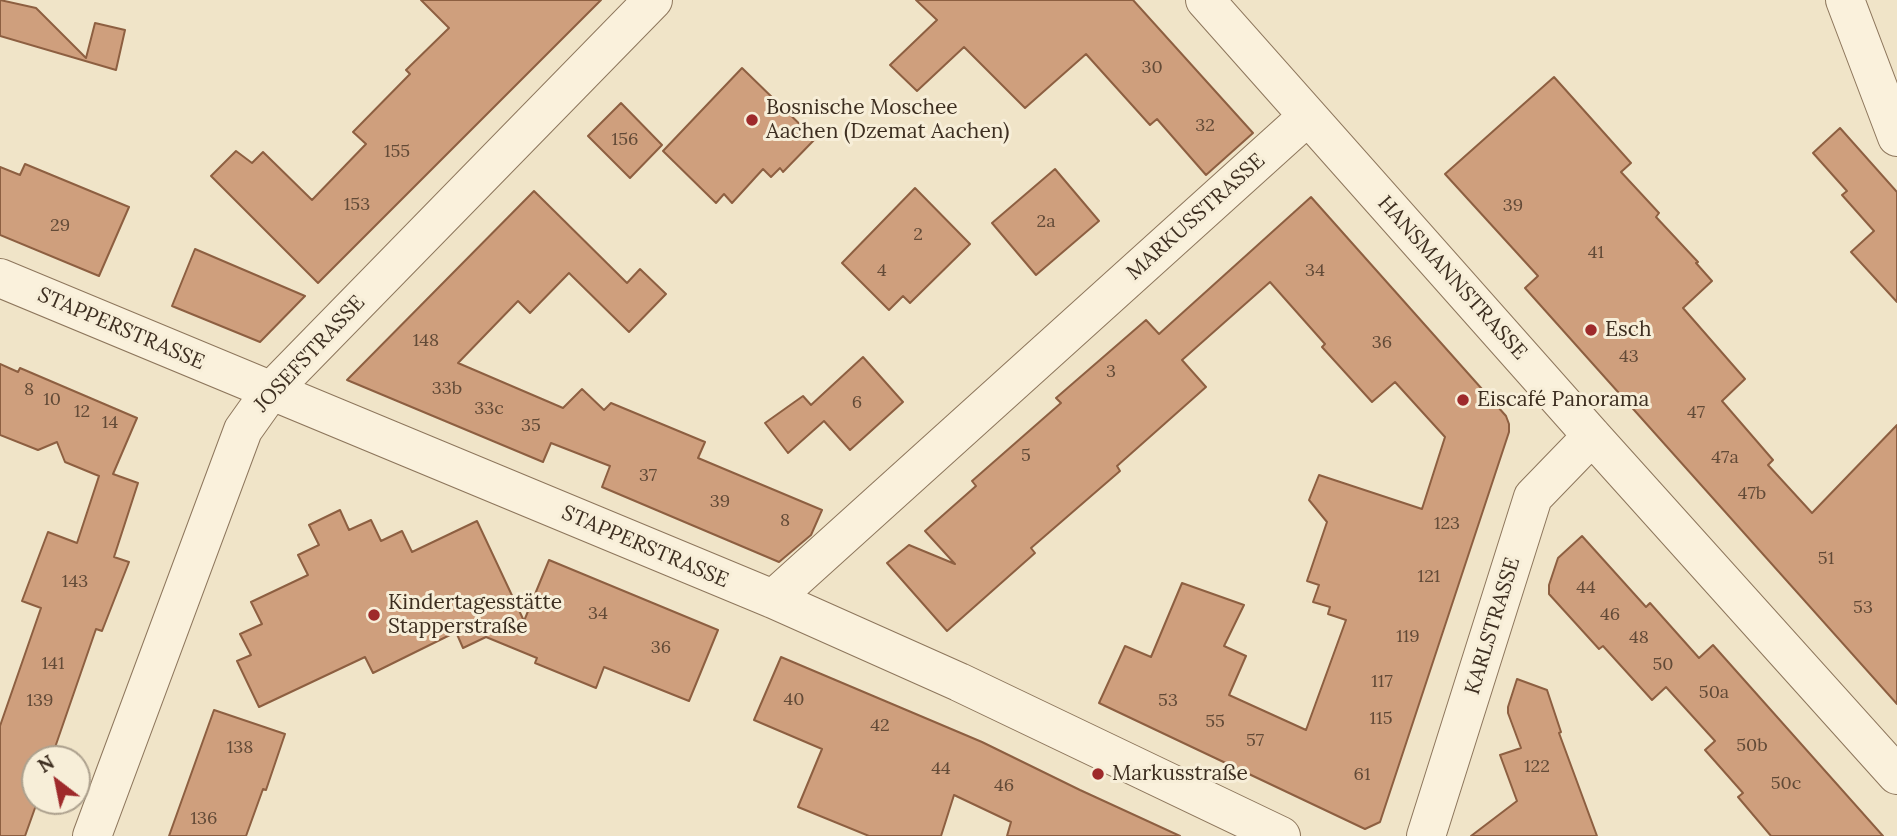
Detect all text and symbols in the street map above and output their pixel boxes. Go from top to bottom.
house number: 30 [1141,57,1163,79]
place label: Bosnische Moschee Aachen (Dzemat Aachen) [766,95,1009,145]
marker: Bosnische Moschee Aachen (Dzemat Aachen) [744,112,760,128]
house number: 32 [1195,115,1215,137]
house number: 156 [612,129,638,151]
house number: 155 [384,141,410,163]
street label: MARKUSSTRASSE [1122,148,1270,286]
street label: HANSMANNSTRASSE [1372,191,1532,365]
house number: 153 [344,194,370,216]
house number: 39 [1503,195,1523,217]
house number: 2a [1037,211,1055,233]
house number: 29 [50,215,70,237]
house number: 2 [913,224,923,246]
house number: 41 [1588,242,1604,264]
house number: 4 [877,260,887,282]
house number: 34 [1305,260,1325,282]
street label: STAPPERSTRASSE [34,282,208,376]
street label: JOSEFSTRASSE [249,290,371,418]
place label: Esch [1605,317,1652,343]
marker: Esch [1583,322,1599,338]
house number: 148 [413,330,439,352]
house number: 36 [1372,332,1392,354]
house number: 43 [1619,346,1639,368]
house number: 3 [1106,361,1116,383]
house number: 33b [432,378,462,400]
house number: 8 [24,379,34,401]
place label: Eiscafé Panorama [1477,387,1649,413]
house number: 10 [43,389,61,411]
house number: 6 [852,392,862,414]
marker: Eiscafé Panorama [1455,392,1471,408]
house number: 33c [474,398,504,420]
house number: 12 [74,401,90,423]
house number: 47 [1687,402,1705,424]
house number: 14 [102,412,118,434]
house number: 35 [521,415,541,437]
house number: 5 [1021,445,1031,467]
house number: 47a [1711,447,1739,469]
house number: 37 [639,465,657,487]
house number: 47b [1738,483,1766,505]
house number: 39 [710,491,730,513]
street label: STAPPERSTRASSE [558,500,732,594]
house number: 8 [780,510,790,532]
house number: 123 [1434,513,1460,535]
house number: 51 [1818,548,1834,570]
street label: KARLSTRASSE [1460,554,1526,698]
house number: 121 [1418,566,1440,588]
house number: 143 [62,571,88,593]
house number: 44 [1576,577,1596,599]
place label: Kindertagesstätte Stapperstraße [388,590,562,640]
house number: 53 [1853,597,1873,619]
house number: 34 [588,603,608,625]
house number: 46 [1600,604,1620,626]
marker: Kindertagesstätte Stapperstraße [366,607,382,623]
house number: 119 [1396,626,1420,648]
house number: 48 [1629,627,1649,649]
house number: 36 [651,637,671,659]
house number: 141 [42,653,64,675]
house number: 50 [1653,654,1673,676]
house number: 117 [1371,671,1393,693]
house number: 50a [1699,682,1729,704]
house number: 40 [784,689,804,711]
house number: 139 [27,690,53,712]
house number: 53 [1158,690,1178,712]
house number: 115 [1370,708,1392,730]
house number: 55 [1205,711,1225,733]
house number: 42 [870,715,890,737]
house number: 57 [1246,730,1264,752]
house number: 50b [1736,735,1768,757]
house number: 138 [227,737,253,759]
north arrow [21,745,91,815]
text: N [33,750,59,778]
house number: 122 [1524,756,1550,778]
house number: 44 [931,758,951,780]
place label: Markusstraße [1112,761,1248,787]
house number: 61 [1354,764,1370,786]
marker: Markusstraße [1090,766,1106,782]
house number: 50c [1771,773,1801,795]
house number: 46 [994,775,1014,797]
house number: 136 [191,808,217,830]

